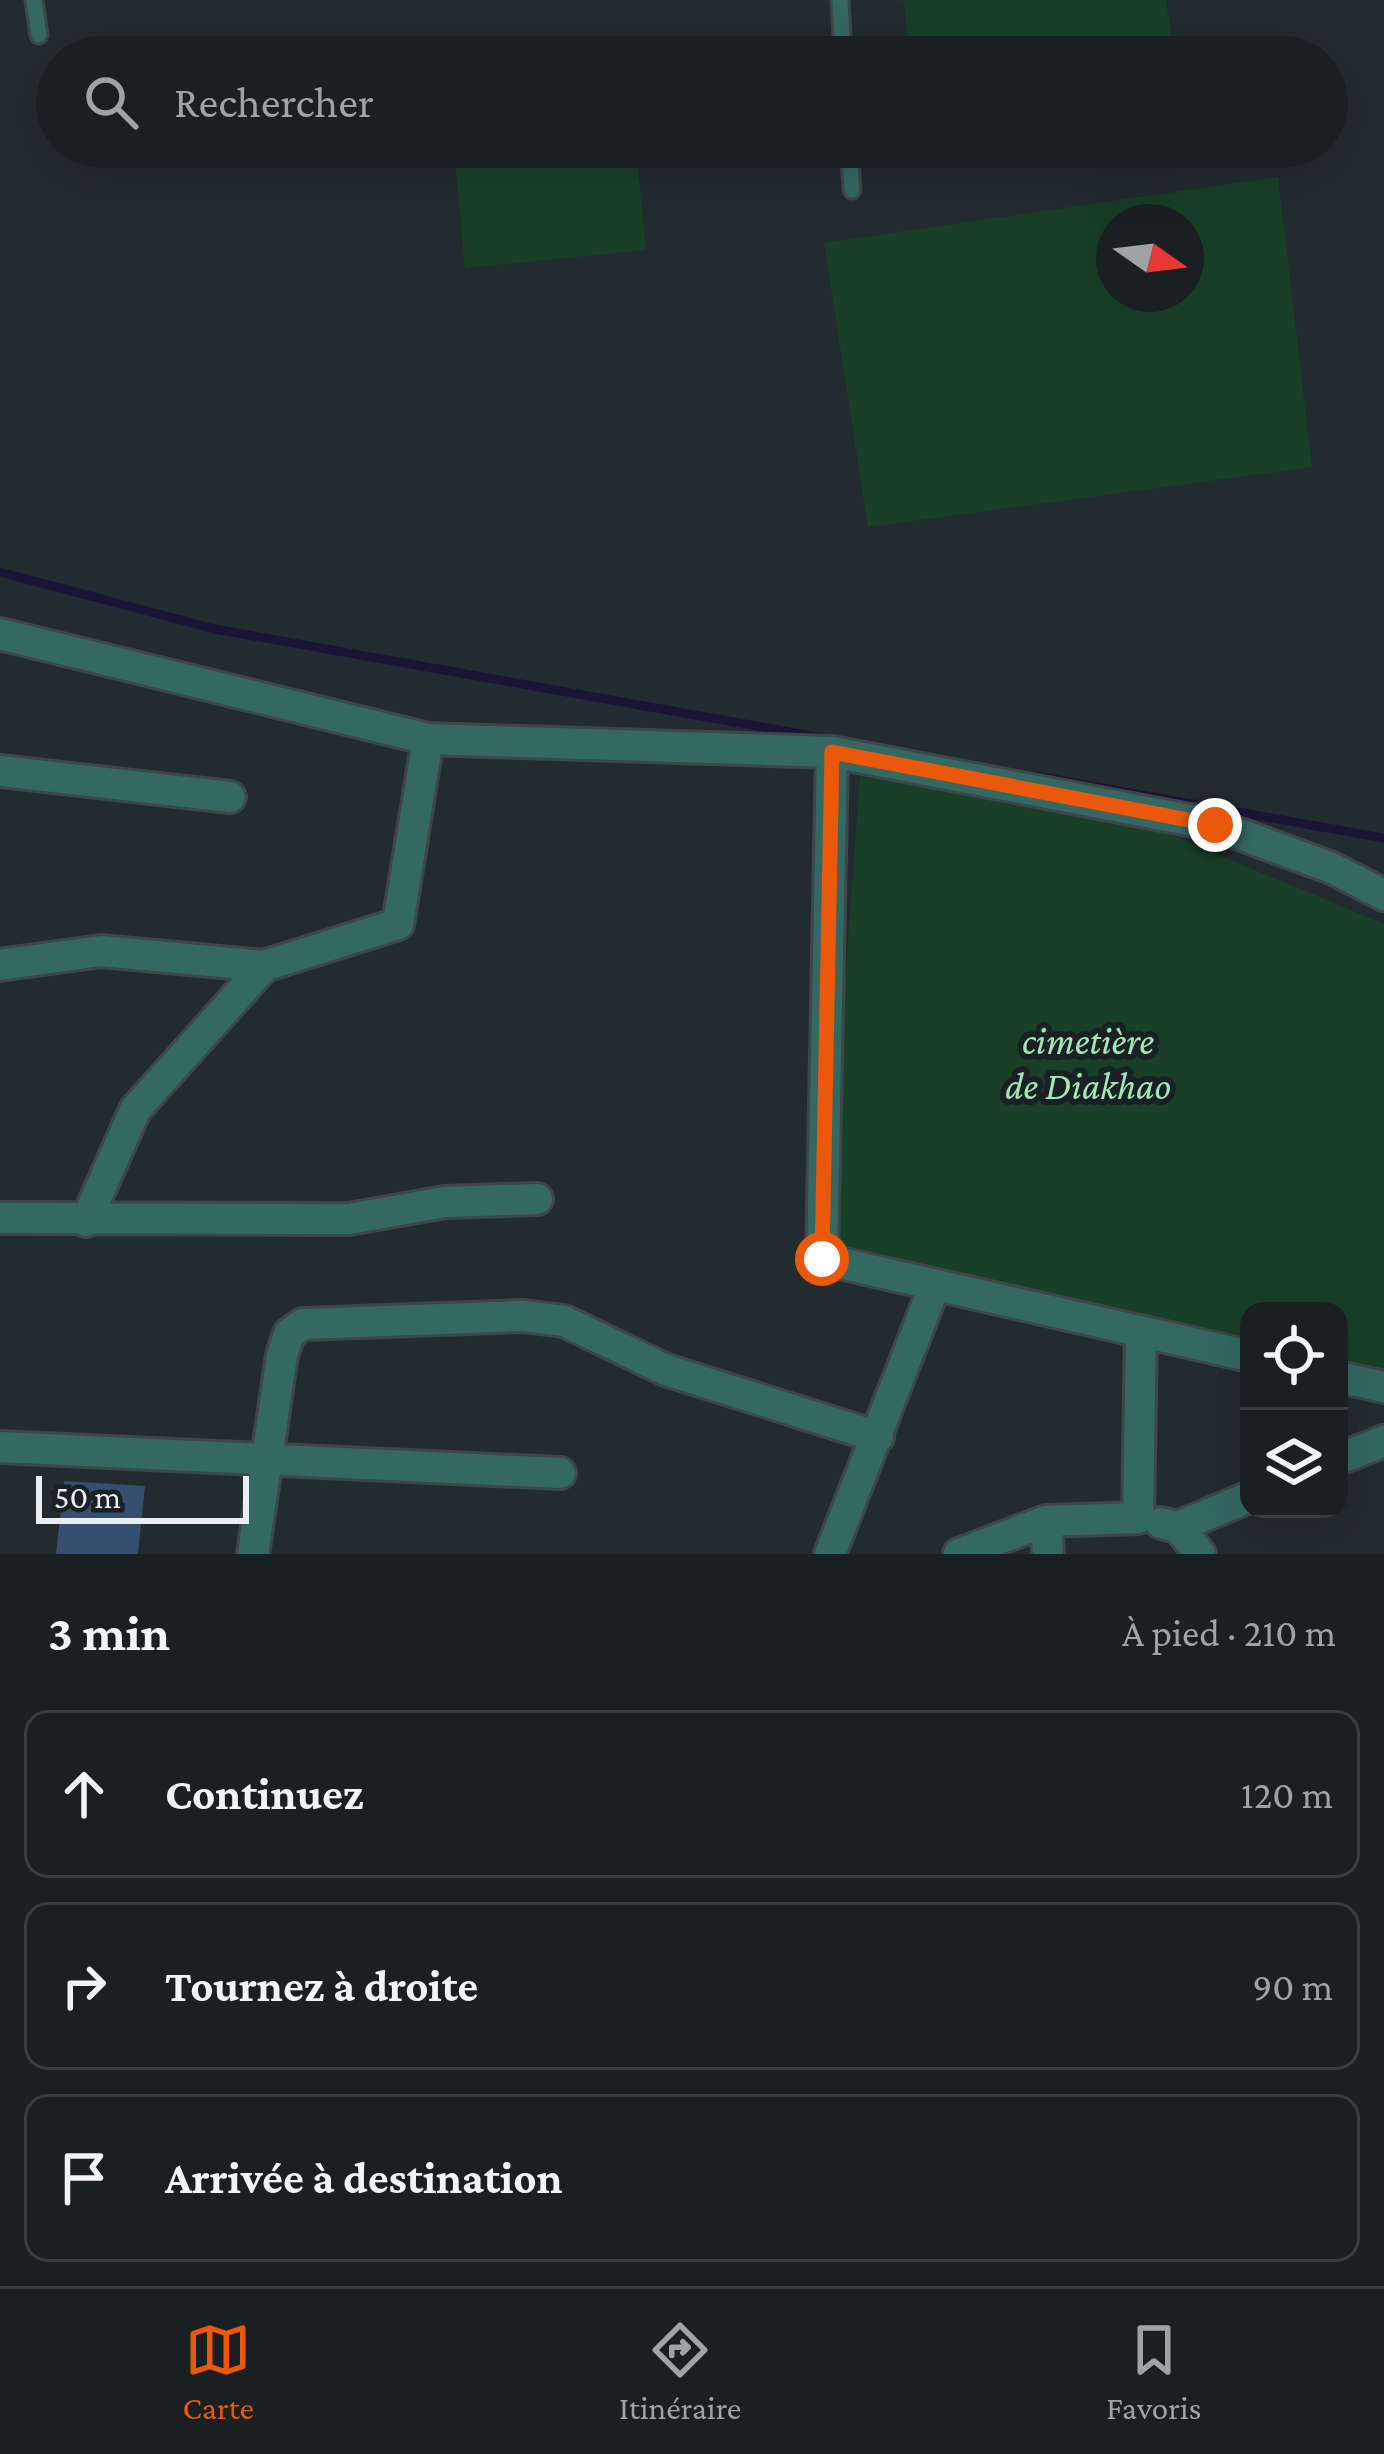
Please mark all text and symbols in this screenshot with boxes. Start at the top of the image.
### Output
search box [36,36,1348,168]
icon: search [78,69,144,135]
text: Rechercher [174,77,374,127]
north arrow [1096,204,1204,312]
route end [1188,798,1242,852]
park label: cimetière de Diakhao [1005,1019,1171,1107]
route start [795,1232,849,1286]
map controls [1240,1302,1348,1518]
button: locate [1240,1302,1348,1410]
button: layers [1240,1410,1348,1518]
scale bar [36,1470,249,1523]
text: 50 m [54,1478,121,1515]
text: 3 min [48,1604,170,1661]
text: À pied · 210 m [1122,1611,1336,1654]
icon: ahead [51,1761,117,1827]
text: Continuez [165,1769,364,1819]
text: 120 m [1241,1773,1333,1816]
icon: right [51,1953,117,2019]
text: Tournez à droite [165,1961,478,2011]
text: 90 m [1252,1965,1333,2008]
icon: arrive [51,2145,117,2211]
text: Arrivée à destination [165,2153,563,2203]
tab: Carte [182,2317,254,2426]
tab: Itinéraire [619,2317,741,2426]
tab: Favoris [1106,2317,1202,2426]

